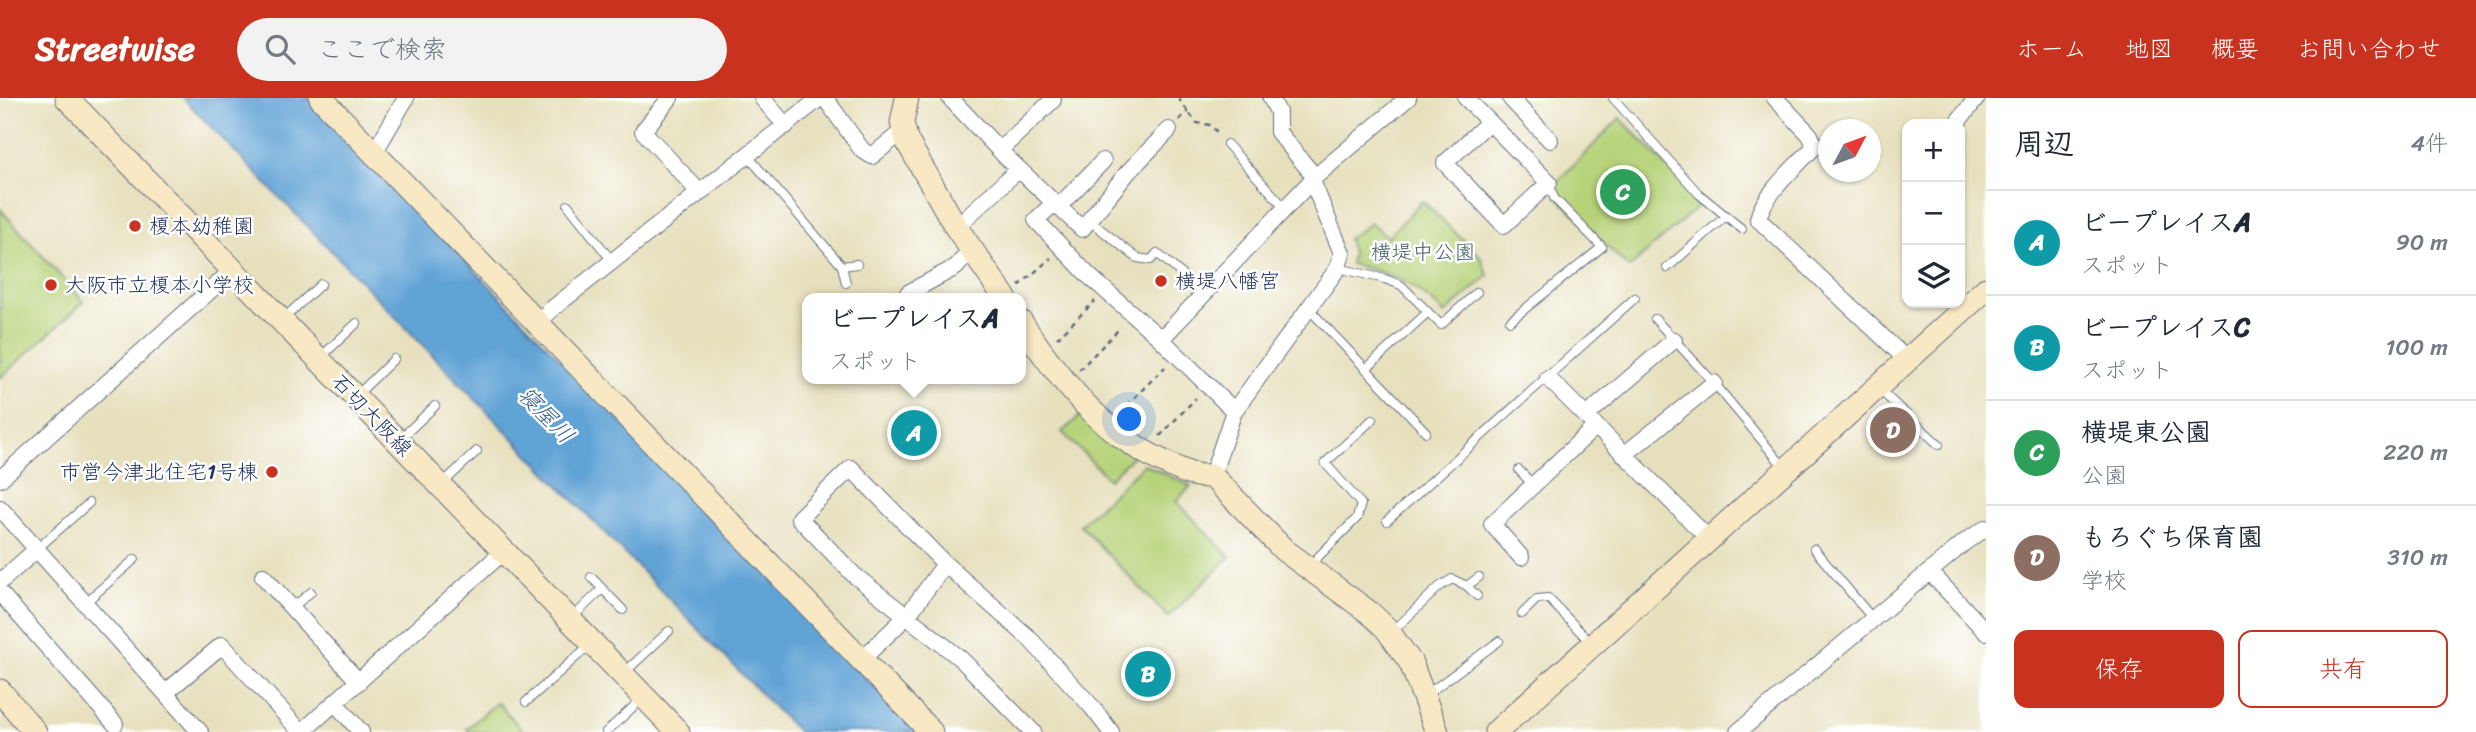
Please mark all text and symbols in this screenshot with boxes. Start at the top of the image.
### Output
search box [237,18,727,81]
text: Streetwise [35,20,195,78]
text: ここで検索 [317,26,447,72]
text: ホーム [2016,28,2087,70]
text: 地図 [2125,28,2173,70]
text: 概要 [2211,28,2259,70]
text: お問い合わせ [2297,28,2441,70]
icon: search [261,30,299,68]
text: 周辺 [2014,117,2074,171]
north arrow [1818,119,1881,182]
map controls [1902,119,1965,308]
button: + [1902,119,1965,182]
text: 4件 [2411,123,2448,164]
pin: C [1600,166,1646,218]
button: − [1902,182,1965,245]
text: ビープレイスA [2081,199,2251,245]
place label: 榎本幼稚園 [149,207,254,245]
marker: 榎本幼稚園 [127,218,143,234]
text: A [2029,222,2045,263]
text: 90 m [2396,222,2448,263]
park label: 横堤中公園 [1371,233,1476,271]
button: layers [1902,245,1965,308]
text: スポット [2081,245,2173,286]
place label: 横堤八幡宮 [1175,262,1280,300]
place label: 大阪市立榎本小学校 [65,266,254,304]
marker: 横堤八幡宮 [1153,273,1169,289]
marker: 大阪市立榎本小学校 [43,277,59,293]
popup [802,293,1026,384]
text: ビープレイスA [829,295,999,341]
text: ビープレイスC [2081,304,2250,350]
text: B [2030,327,2044,368]
text: 100 m [2385,327,2448,368]
text: スポット [829,341,921,382]
text: スポット [2081,350,2173,391]
street label: 石切大阪線 [322,364,422,466]
water label: 寝屋川 [507,376,585,454]
your location [1112,402,1146,436]
pin: D [1870,404,1916,456]
pin: A [891,407,937,459]
text: 横堤東公園 [2081,409,2211,455]
text: C [2030,432,2044,473]
text: 220 m [2383,432,2448,473]
place label: 市営今津北住宅1号棟 [60,453,258,491]
text: 公園 [2081,455,2127,496]
marker: 市営今津北住宅1号棟 [264,464,280,480]
text: もろぐち保育園 [2081,514,2263,560]
text: D [2030,537,2044,578]
text: 310 m [2387,537,2448,578]
text: 学校 [2081,560,2127,601]
button: 保存 [2014,630,2224,708]
button: 共有 [2238,630,2448,708]
pin: B [1125,648,1171,700]

